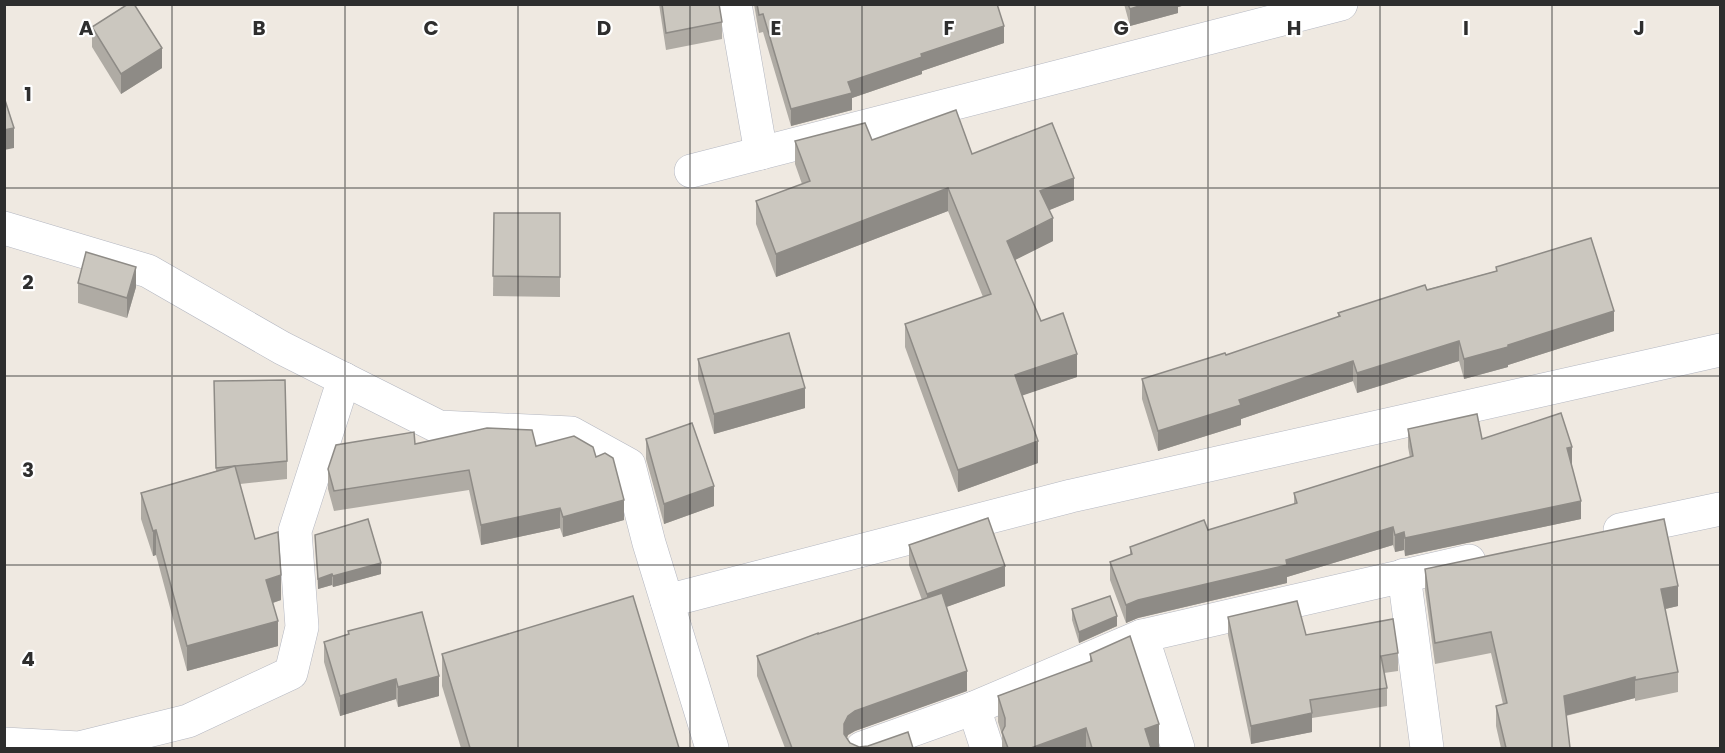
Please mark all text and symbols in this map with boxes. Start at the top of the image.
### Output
text: A [79,14,94,42]
text: B [252,14,266,42]
text: C [423,14,439,42]
text: D [597,14,611,42]
text: E [771,14,781,42]
text: F [944,14,955,42]
text: G [1113,14,1129,42]
text: H [1287,14,1301,42]
text: I [1463,14,1469,42]
text: J [1633,14,1645,42]
text: 1 [24,80,32,108]
text: 2 [22,268,34,296]
text: 3 [22,456,34,484]
text: 4 [21,645,35,673]

